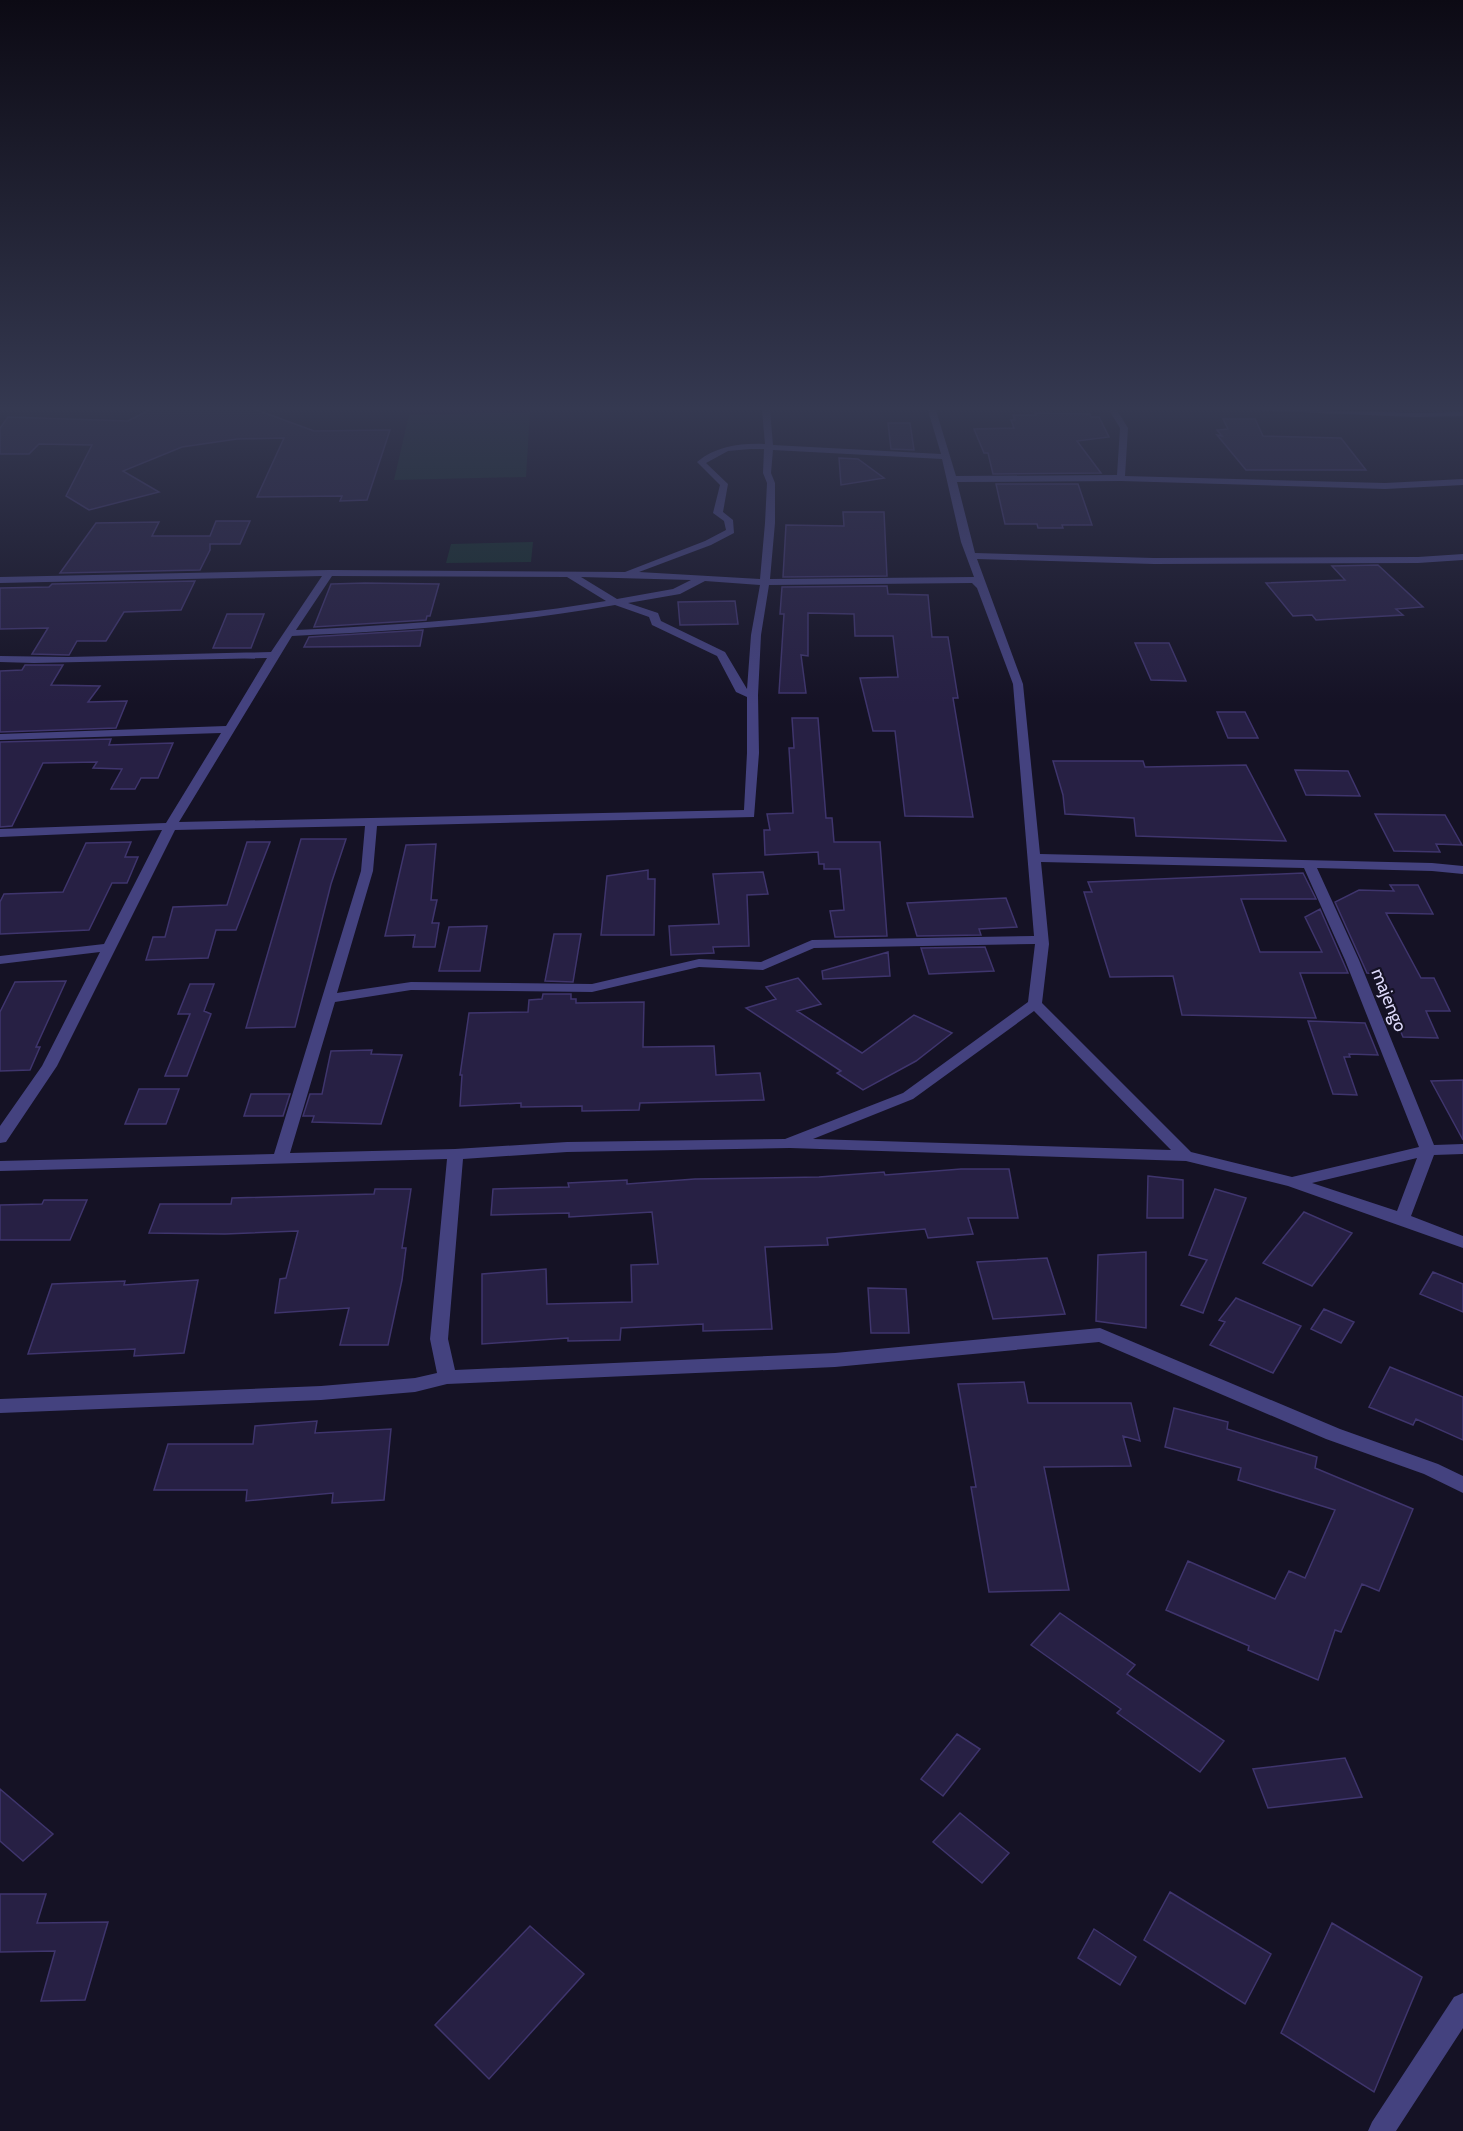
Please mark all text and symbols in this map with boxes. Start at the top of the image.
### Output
street label: majengo [1366,965,1412,1035]

